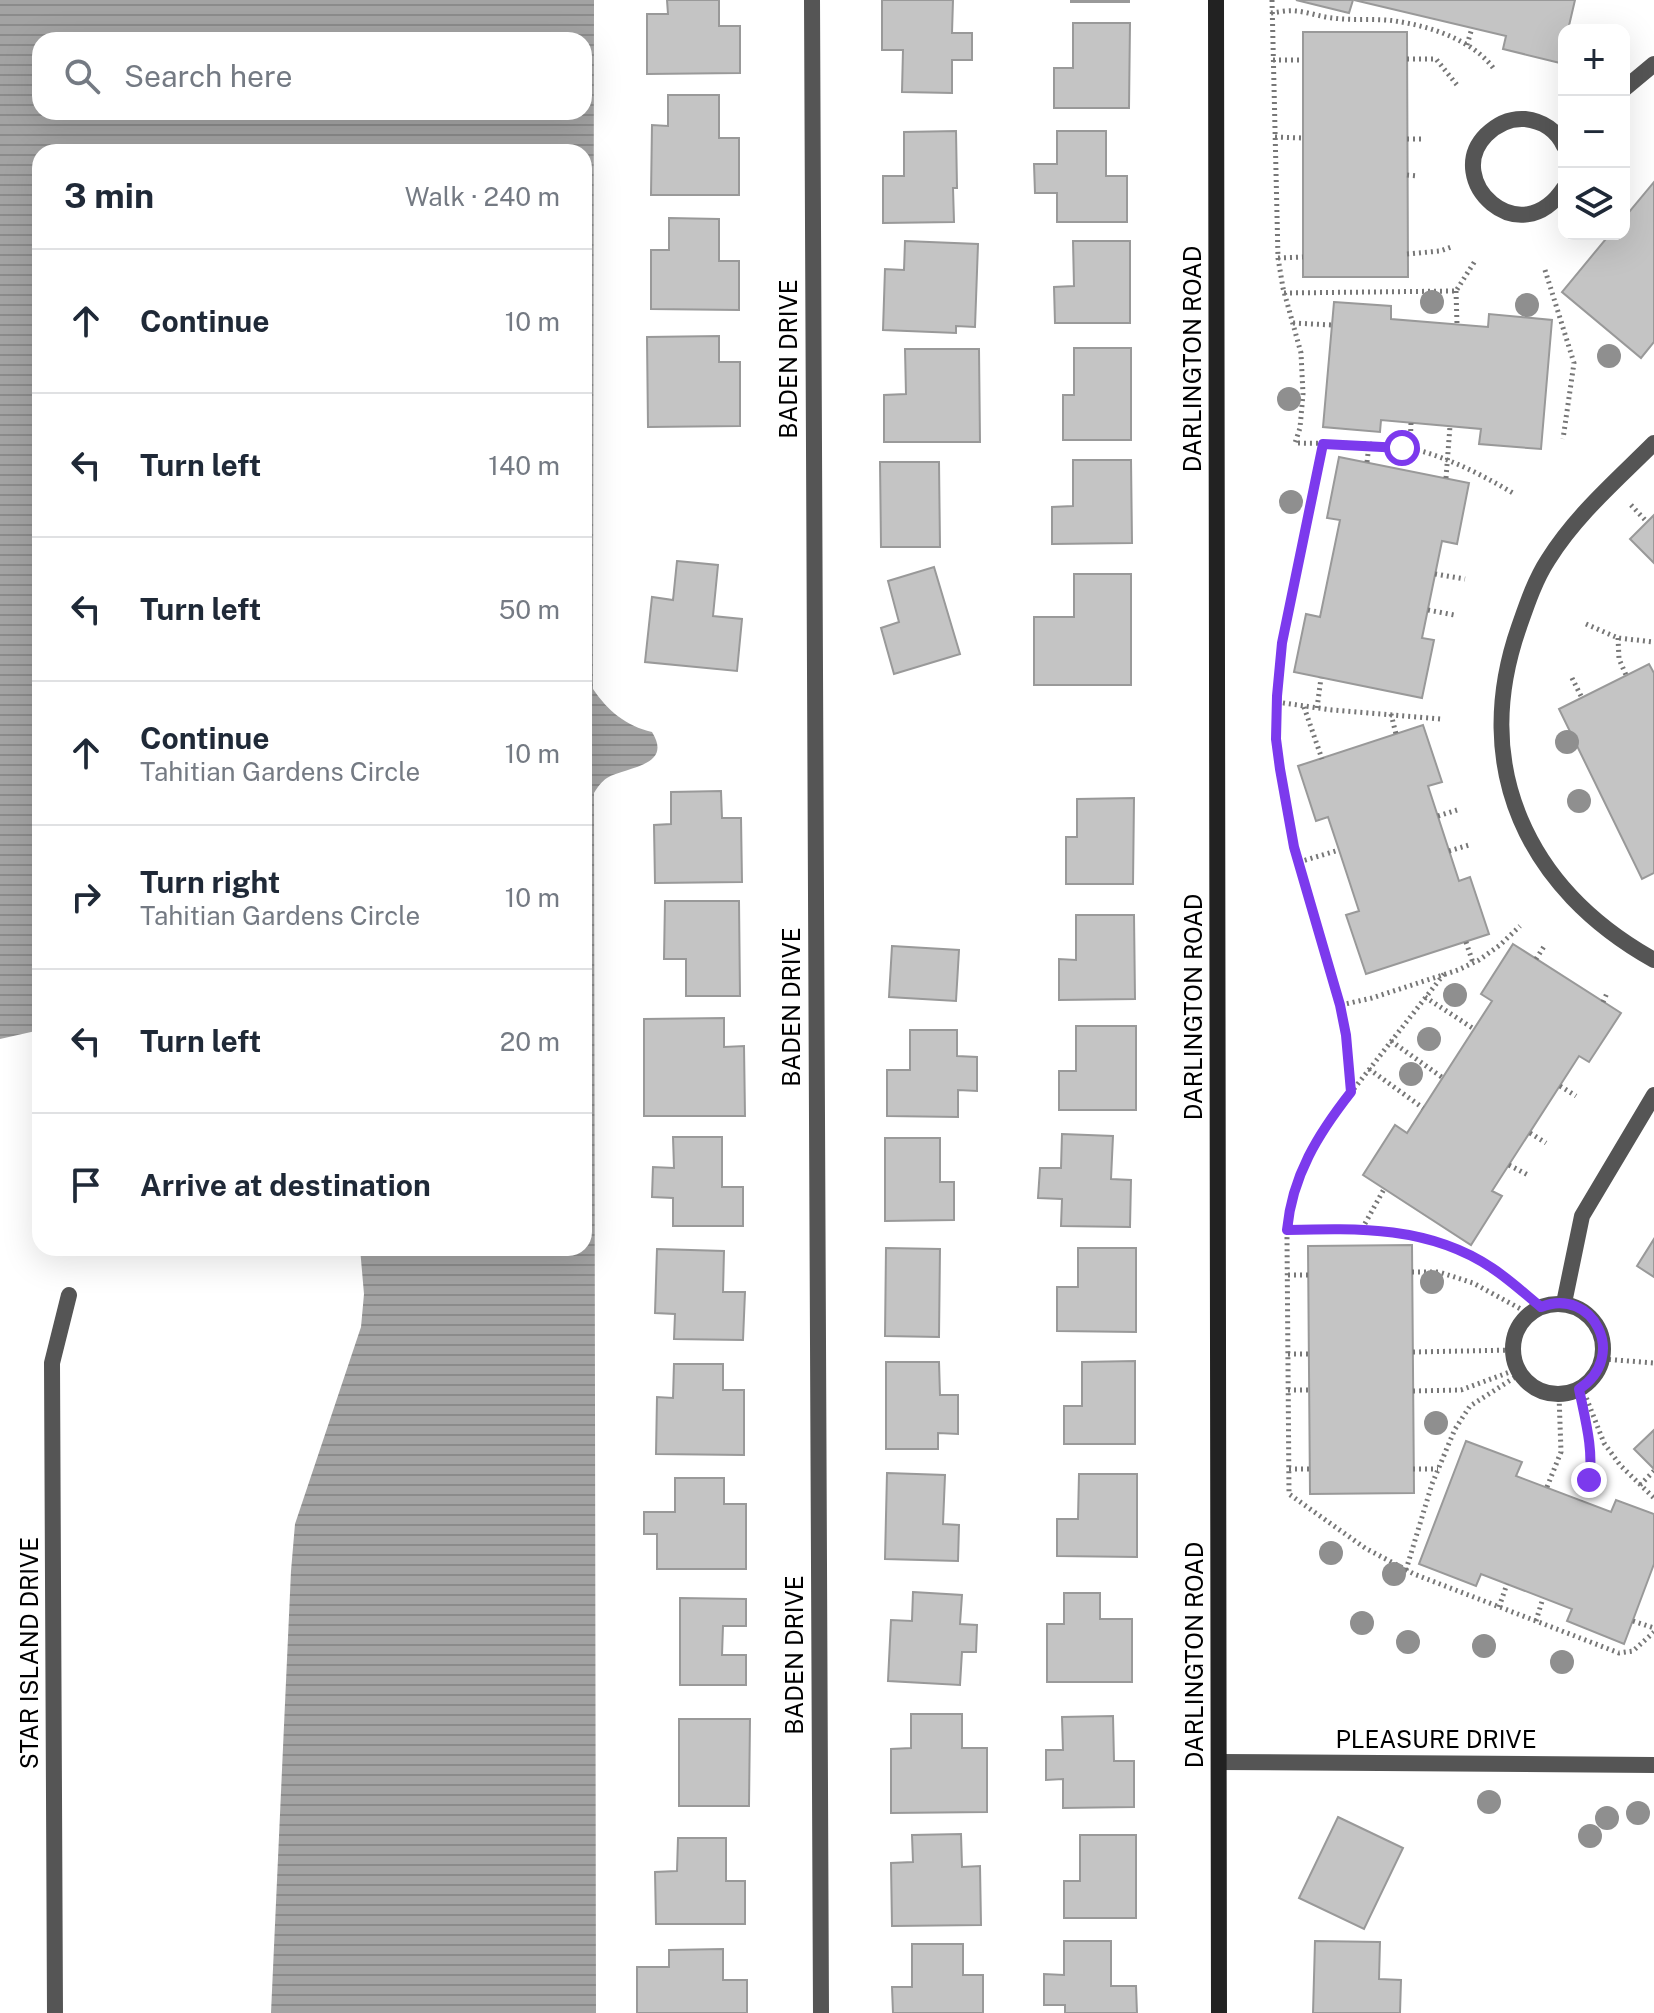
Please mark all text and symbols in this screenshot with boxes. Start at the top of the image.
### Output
map controls [1558,24,1630,240]
button: + [1558,24,1630,96]
search box [32,32,592,120]
icon: search [60,54,104,98]
text: Search here [124,58,292,94]
button: − [1558,96,1630,168]
button: layers [1558,168,1630,240]
text: 3 min [64,176,154,216]
text: Walk · 240 m [405,181,560,212]
street label: DARLINGTON ROAD [1178,246,1206,472]
street label: BADEN DRIVE [774,279,802,439]
icon: ahead [64,299,108,343]
text: Continue [140,303,270,339]
text: 10 m [505,306,560,337]
route start [1384,430,1420,466]
icon: left [64,443,108,487]
text: Turn left [140,447,261,483]
text: 140 m [488,450,560,481]
icon: left [64,587,108,631]
text: Turn left [140,591,261,627]
text: 50 m [499,594,560,625]
text: Continue [140,720,270,756]
icon: ahead [64,731,108,775]
text: 10 m [505,738,560,769]
text: Tahitian Gardens Circle [140,756,420,787]
text: Turn right [140,864,280,900]
icon: right [64,875,108,919]
text: 10 m [505,882,560,913]
street label: DARLINGTON ROAD [1179,894,1207,1120]
text: Tahitian Gardens Circle [140,900,420,931]
street label: BADEN DRIVE [777,927,805,1087]
icon: left [64,1019,108,1063]
text: Turn left [140,1023,261,1059]
text: 20 m [500,1026,560,1057]
icon: arrive [64,1163,108,1207]
text: Arrive at destination [140,1167,431,1203]
route end [1571,1462,1607,1498]
street label: STAR ISLAND DRIVE [15,1537,43,1769]
street label: DARLINGTON ROAD [1180,1542,1208,1768]
street label: BADEN DRIVE [780,1575,808,1735]
street label: PLEASURE DRIVE [1335,1725,1537,1753]

